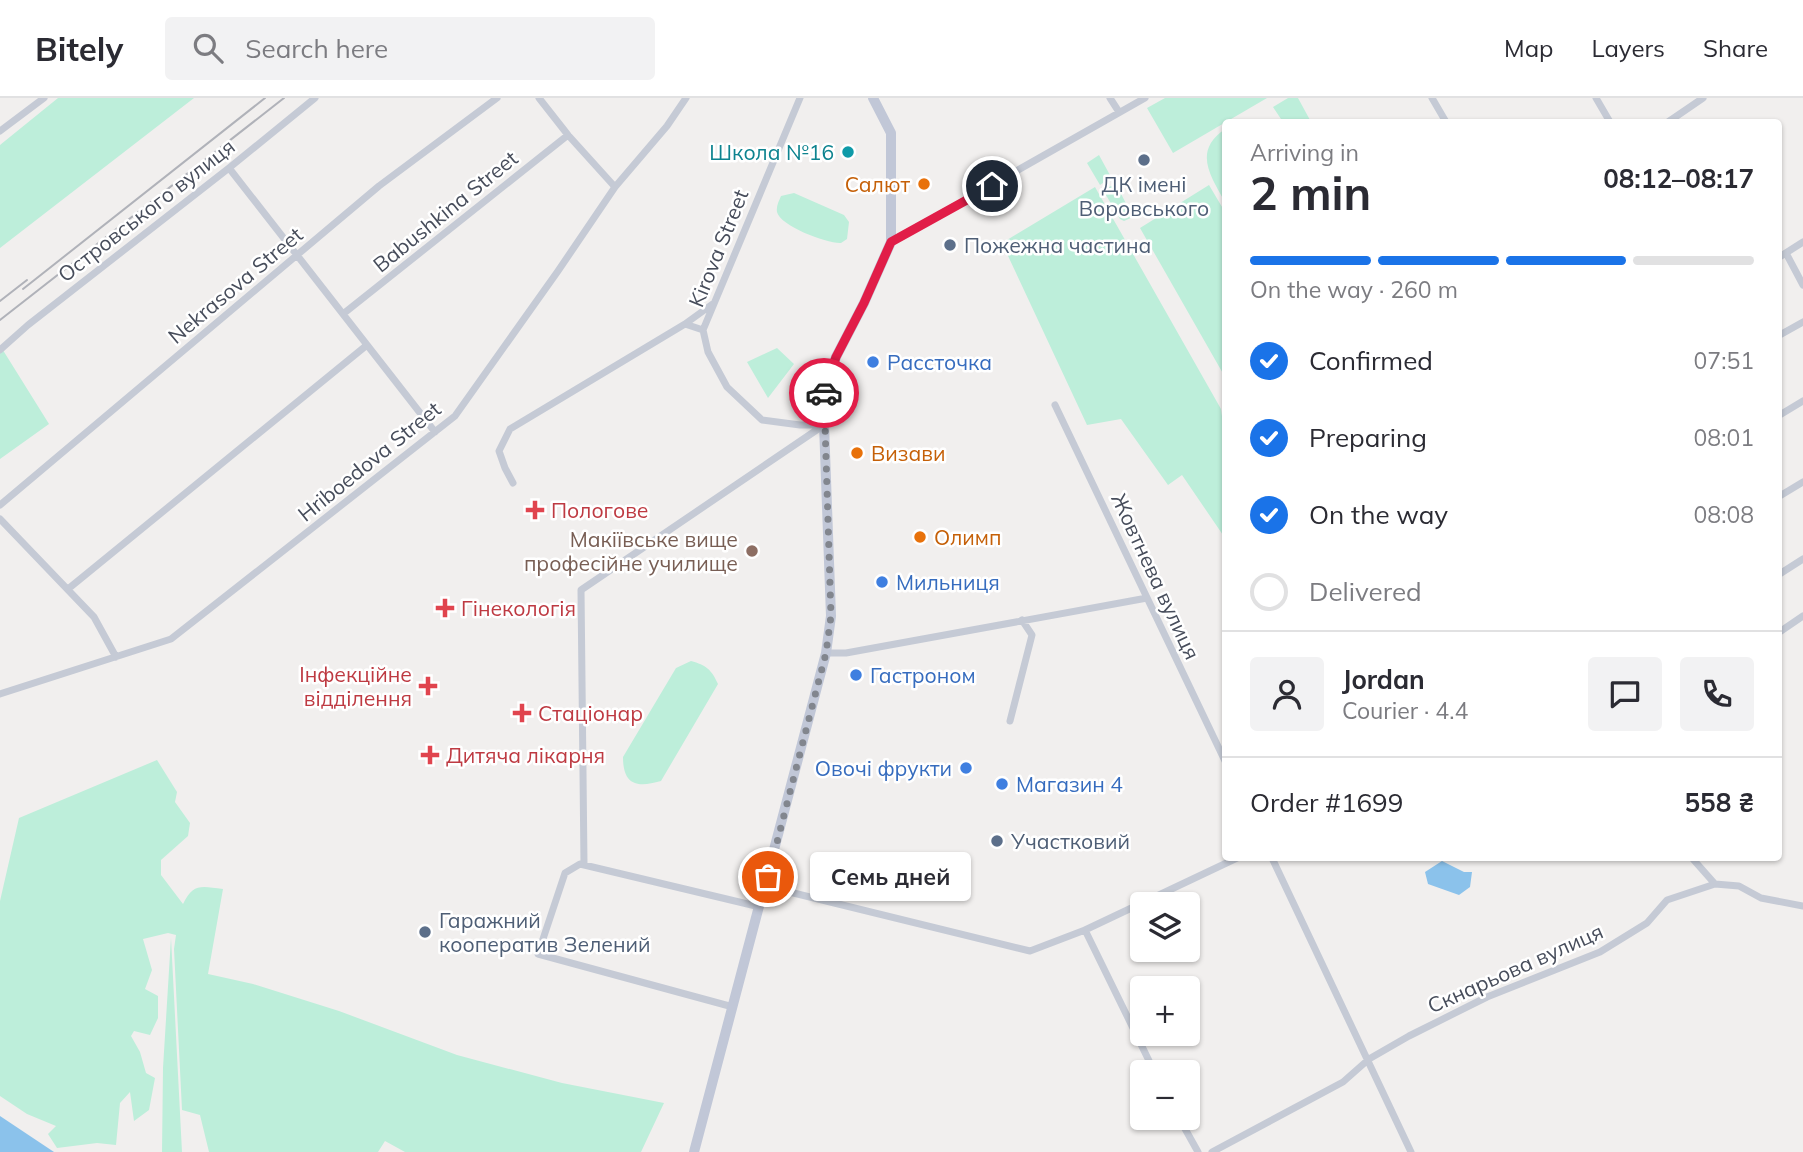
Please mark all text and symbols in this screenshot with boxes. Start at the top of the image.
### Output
search box [165,17,655,80]
text: Bitely [35,28,123,69]
icon: search [189,29,227,67]
text: Search here [245,32,388,65]
text: Map [1504,33,1553,63]
text: Layers [1591,33,1665,63]
text: Share [1703,33,1768,63]
street label: Островського вулиця [52,133,240,287]
text: Arriving in [1250,138,1359,167]
place label: Школа №16 [709,139,834,165]
marker: Школа №16 [840,144,856,160]
street label: Babushkina Street [367,145,523,277]
marker: ДК імені Воровського [1136,152,1152,168]
pin [962,156,1022,216]
text: 08:12–08:17 [1603,162,1754,195]
text: 2 min [1250,164,1371,222]
icon: home [973,167,1011,205]
place label: Салют [845,171,910,197]
place label: ДК імені Воровського [1079,171,1209,221]
marker: Салют [916,176,932,192]
street label: Kirova Street [683,185,753,311]
street label: Nekrasova Street [163,221,307,349]
place label: Пожежна частина [964,232,1151,258]
marker: Пожежна частина [942,237,958,253]
text: On the way · 260 m [1250,275,1458,304]
icon: check [1250,342,1288,380]
text: Confirmed [1309,344,1433,377]
text: 07:51 [1694,346,1754,375]
place label: Рассточка [887,349,992,375]
marker: Рассточка [865,354,881,370]
courier [789,358,859,428]
icon: car [805,374,843,412]
street label: Hriboedova Street [292,395,446,527]
icon: check [1250,419,1288,457]
text: Preparing [1309,421,1427,454]
text: 08:01 [1694,423,1754,452]
place label: Визави [871,440,945,466]
marker: Визави [849,445,865,461]
street label: Жовтнева вулиця [1106,489,1206,663]
icon: check [1250,496,1288,534]
place label: Пологове [551,497,648,523]
text: On the way [1309,498,1448,531]
marker: Пологове [525,500,545,520]
text: 08:08 [1694,500,1754,529]
place label: Олимп [934,524,1001,550]
place label: Макіївське вище професійне училище [524,526,738,576]
marker: Олимп [912,529,928,545]
marker: Макіївське вище професійне училище [744,543,760,559]
place label: Мильниця [896,569,1000,595]
marker: Мильниця [874,574,890,590]
text: Delivered [1309,575,1422,608]
place label: Гінекологія [461,595,576,621]
marker: Гінекологія [435,598,455,618]
button: person [1250,657,1324,731]
button: chat [1588,657,1662,731]
button: phone [1680,657,1754,731]
place label: Інфекційне відділення [299,661,412,711]
place label: Гастроном [870,662,976,688]
text: Jordan [1342,663,1425,696]
marker: Гастроном [848,667,864,683]
marker: Інфекційне відділення [418,676,438,696]
text: Courier · 4.4 [1342,696,1468,725]
place label: Стаціонар [538,700,643,726]
marker: Стаціонар [512,703,532,723]
place label: Дитяча лікарня [446,742,605,768]
marker: Дитяча лікарня [420,745,440,765]
place label: Овочі фрукти [815,755,952,781]
marker: Овочі фрукти [958,760,974,776]
place label: Магазин 4 [1016,771,1123,797]
marker: Магазин 4 [994,776,1010,792]
text: Order #1699 [1250,786,1403,819]
text: 558 ₴ [1684,786,1754,819]
place label: Участковий [1010,828,1130,854]
marker: Участковий [989,833,1005,849]
pin [738,847,798,907]
callout: Семь дней [810,852,971,902]
icon: bag [749,858,787,896]
text: Семь дней [831,862,950,891]
map controls [1130,892,1200,1130]
button: layers [1130,892,1200,962]
place label: Гаражний кооператив Зелений [439,907,651,957]
street label: Скнарьова вулиця [1423,918,1607,1018]
marker: Гаражний кооператив Зелений [417,924,433,940]
button: + [1130,976,1200,1046]
button: − [1130,1060,1200,1130]

